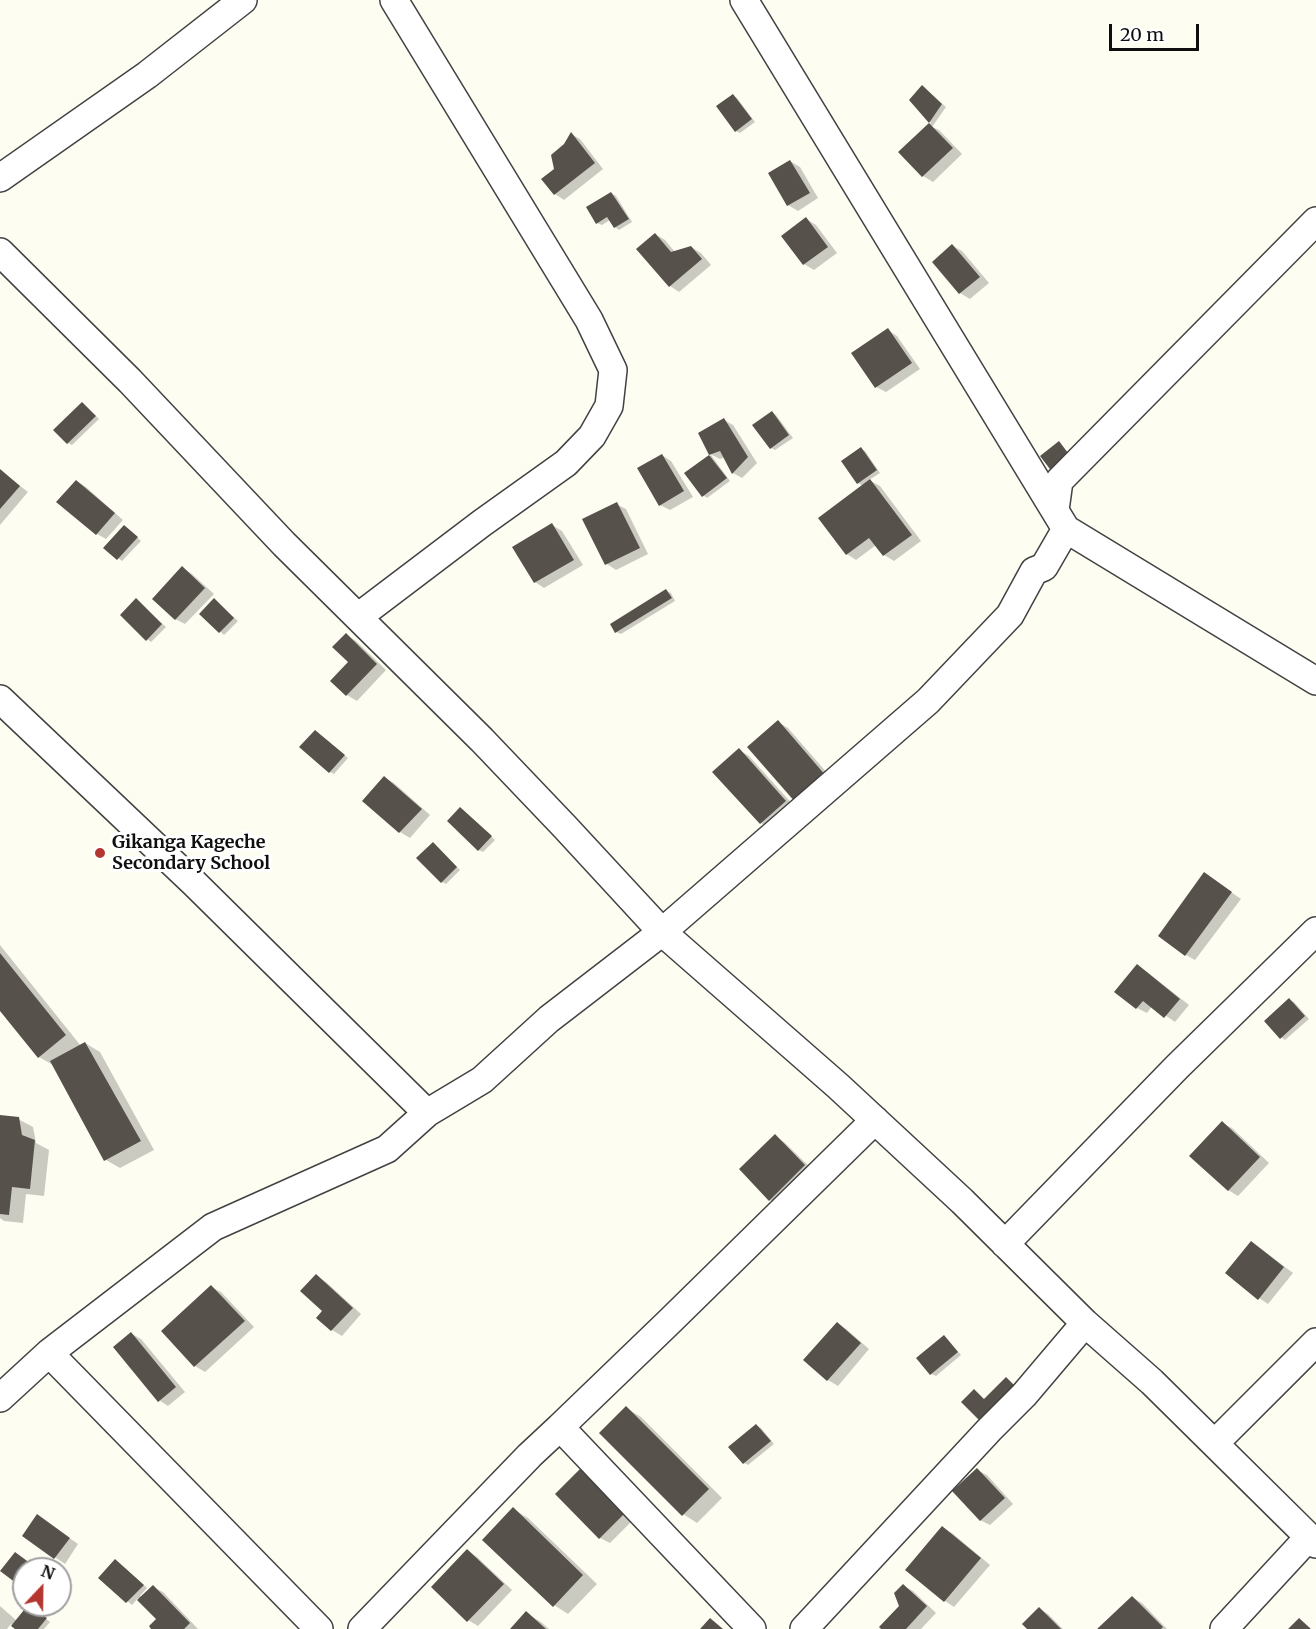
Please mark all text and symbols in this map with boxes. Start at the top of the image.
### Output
scale bar [1112,12,1202,50]
text: 20 m [1120,23,1164,46]
place label: Gikanga Kageche Secondary School [112,832,270,874]
marker: Gikanga Kageche Secondary School [93,846,107,860]
north arrow [12,1557,72,1617]
text: N [38,1561,58,1584]

